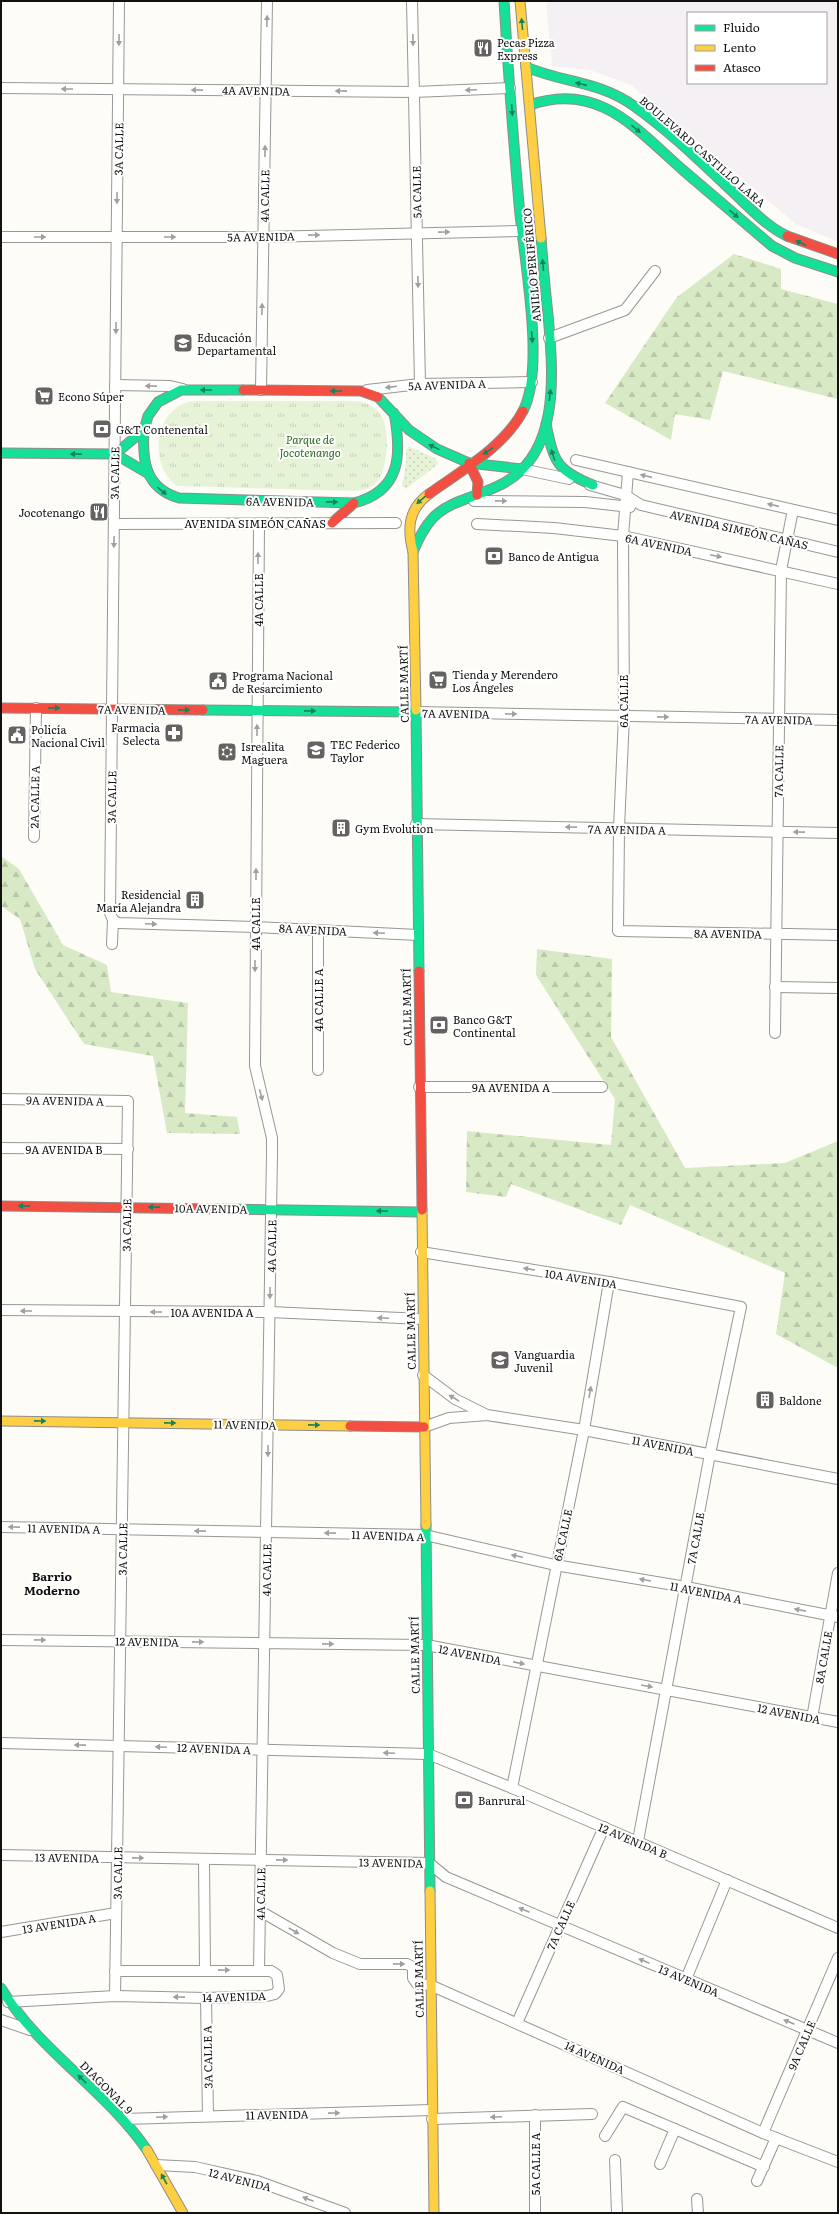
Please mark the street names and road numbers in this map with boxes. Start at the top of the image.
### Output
street label: 4A AVENIDA [222,81,290,99]
street label: BOULEVARD CASTILLO LARA [637,92,769,210]
street label: 3A CALLE [110,122,126,176]
street label: 5A CALLE [408,166,424,218]
street label: 4A CALLE [256,169,272,223]
street label: ANILLO PERIFÉRICO [518,207,544,323]
street label: 5A AVENIDA [227,227,295,245]
street label: 5A AVENIDA A [408,375,486,393]
street label: 3A CALLE [106,446,122,500]
street label: 6A AVENIDA [246,492,314,510]
street label: AVENIDA SIMEÓN CAÑAS [668,505,810,553]
street label: AVENIDA SIMEÓN CAÑAS [184,515,326,531]
street label: 6A AVENIDA [624,529,694,559]
street label: 4A CALLE [250,574,266,626]
street label: CALLE MARTÍ [394,645,412,723]
street label: 6A CALLE [615,675,631,727]
street label: 7A AVENIDA [98,700,166,718]
street label: 7A AVENIDA [422,704,490,722]
street label: 7A AVENIDA [745,710,813,728]
street label: 7A CALLE [770,745,786,797]
street label: 2A CALLE A [25,765,43,829]
street label: 3A CALLE [103,770,119,824]
street label: 7A AVENIDA A [588,820,666,838]
street label: 4A CALLE [247,898,263,950]
street label: 8A AVENIDA [279,919,347,939]
street label: 8A AVENIDA [694,924,762,942]
street label: 4A CALLE A [310,968,326,1032]
street label: CALLE MARTÍ [397,968,415,1046]
street label: 9A AVENIDA A [472,1079,550,1095]
street label: 9A AVENIDA A [26,1091,104,1109]
street label: 9A AVENIDA B [25,1141,103,1157]
street label: 3A CALLE [118,1198,134,1252]
street label: 10A AVENIDA [174,1199,248,1217]
street label: 4A CALLE [263,1219,279,1273]
street label: 10A AVENIDA [544,1264,618,1292]
street label: CALLE MARTÍ [401,1292,419,1370]
street label: 10A AVENIDA A [170,1304,254,1320]
street label: 11 AVENIDA [213,1415,277,1433]
street label: 11 AVENIDA [631,1431,695,1459]
street label: 6A CALLE [549,1508,575,1562]
street label: 7A CALLE [683,1511,707,1565]
street label: 11 AVENIDA A [27,1519,101,1537]
street label: 3A CALLE [114,1522,130,1576]
street label: 11 AVENIDA A [351,1526,425,1544]
street label: 4A CALLE [258,1543,274,1597]
street label: 11 AVENIDA A [669,1577,743,1607]
street label: CALLE MARTÍ [405,1616,423,1694]
street label: 8A CALLE [811,1630,835,1684]
street label: 12 AVENIDA [115,1632,179,1650]
street label: 12 AVENIDA [437,1640,503,1668]
street label: 12 AVENIDA [756,1699,822,1727]
street label: 12 AVENIDA A [177,1739,251,1757]
street label: 12 AVENIDA B [596,1818,670,1862]
street label: 3A CALLE [109,1846,125,1900]
street label: 13 AVENIDA [35,1848,99,1866]
street label: 13 AVENIDA [359,1853,423,1871]
street label: 4A CALLE [252,1867,268,1921]
street label: 7A CALLE [542,1898,578,1952]
street label: 13 AVENIDA A [21,1909,97,1937]
street label: CALLE MARTÍ [409,1940,427,2018]
street label: 13 AVENIDA [656,1960,722,2000]
street label: 14 AVENIDA [202,1987,266,2005]
street label: 9A CALLE [783,2018,819,2072]
street label: 3A CALLE A [198,2025,216,2089]
street label: 14 AVENIDA [563,2037,627,2077]
street label: DIAGONAL 9 [77,2057,137,2117]
street label: 11 AVENIDA [245,2105,309,2123]
street label: 5A CALLE A [527,2133,543,2195]
street label: 12 AVENIDA [207,2164,273,2194]

